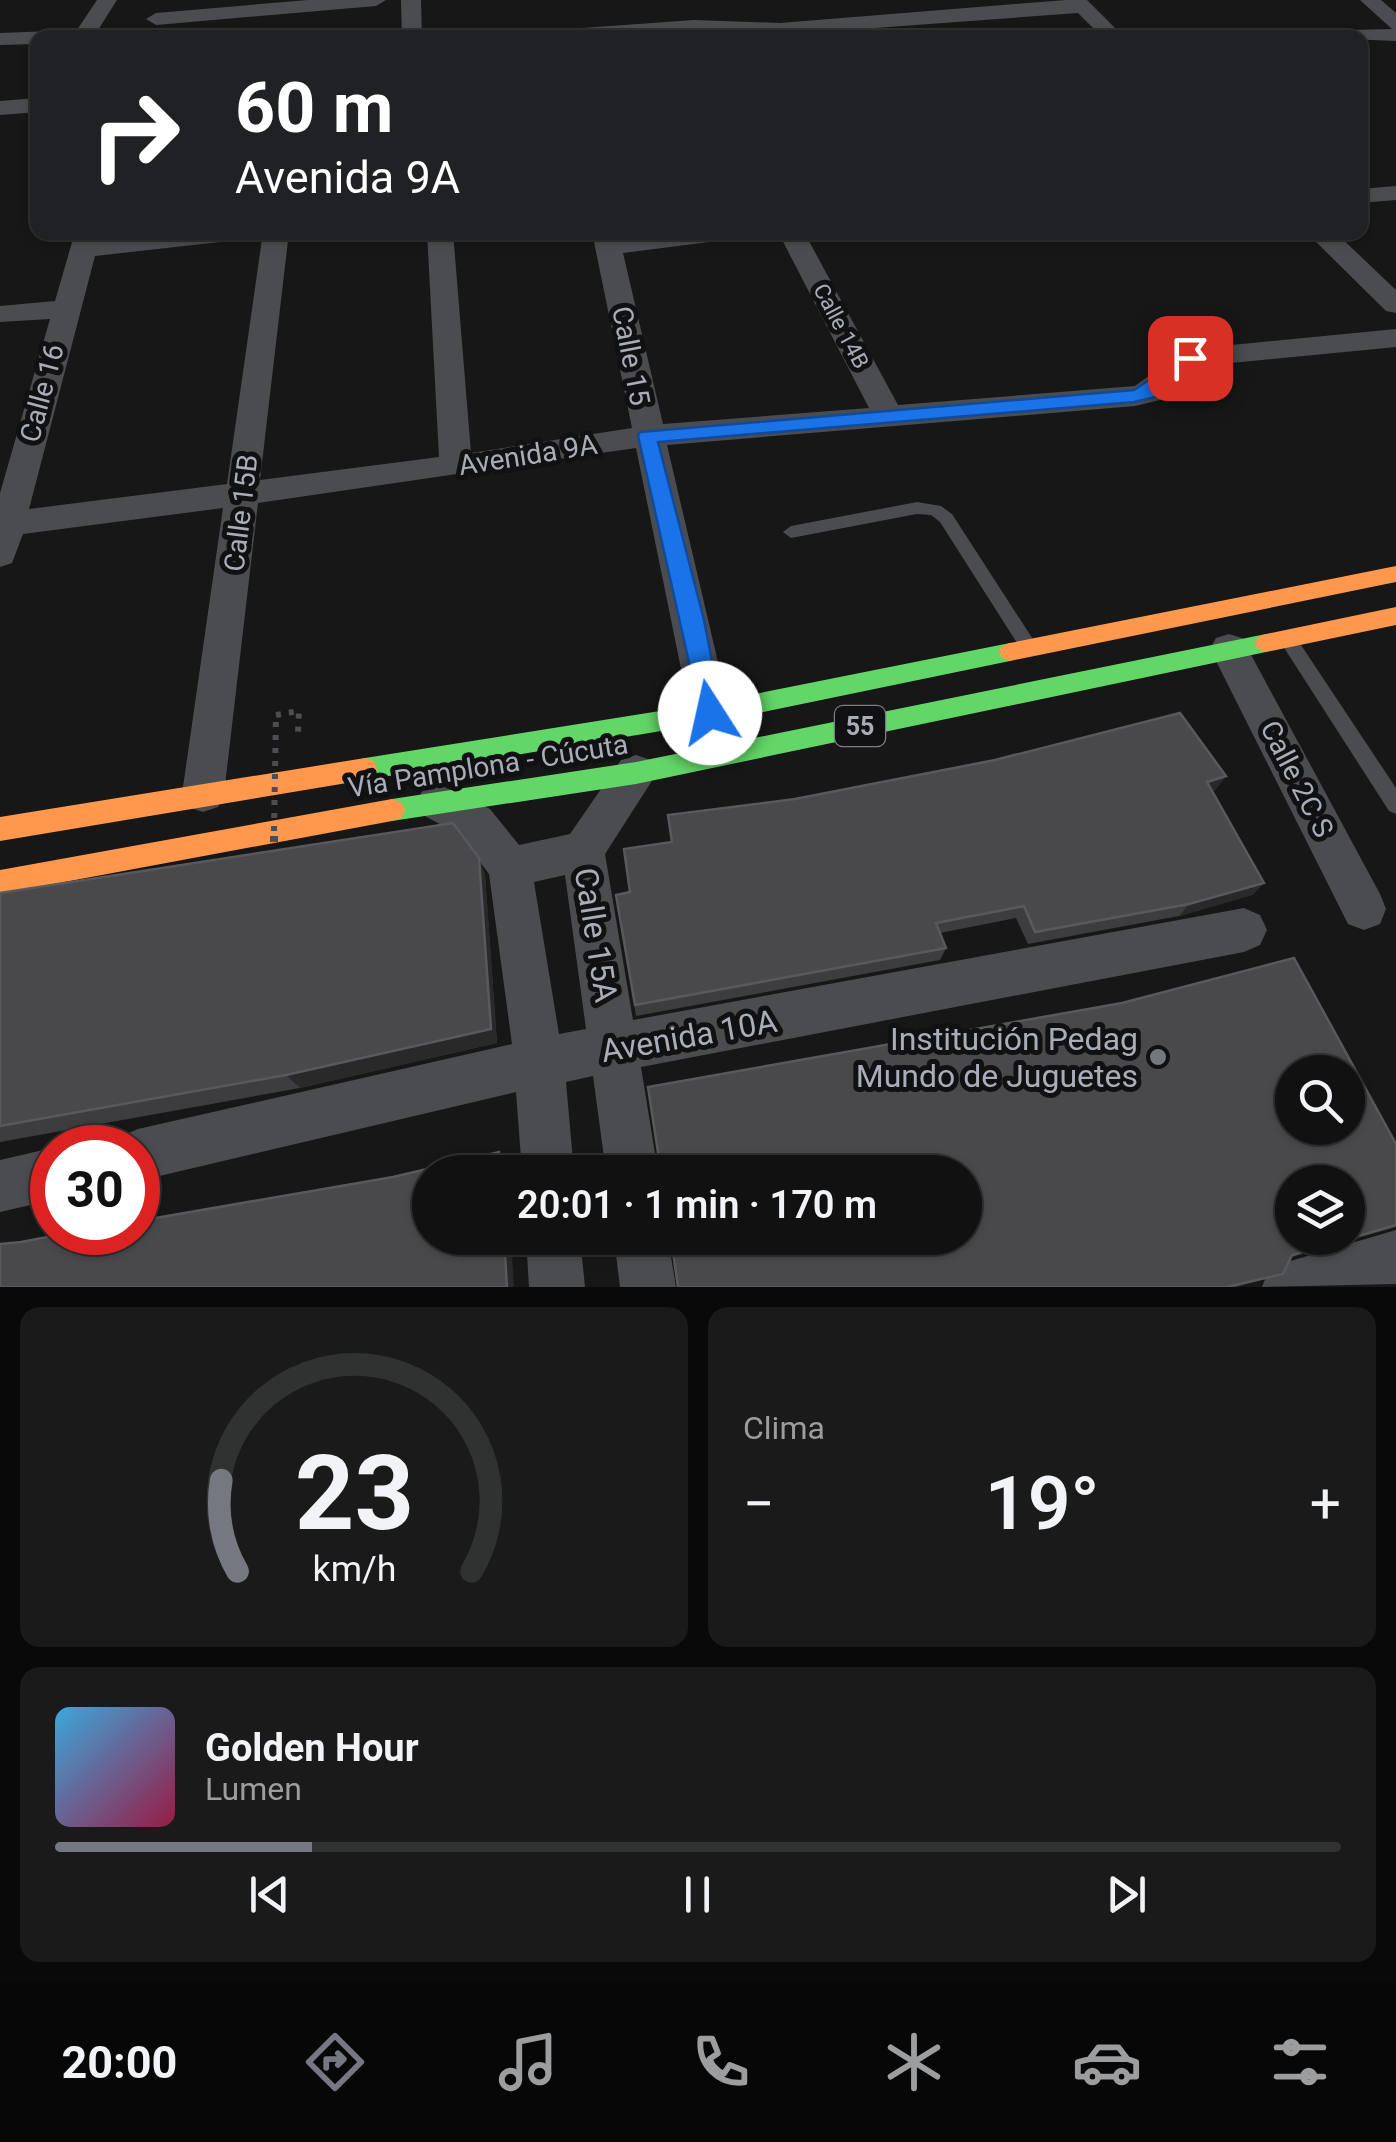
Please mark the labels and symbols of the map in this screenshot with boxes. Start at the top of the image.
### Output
street label: Calle 14B [808,279,874,373]
street label: Calle 15 [605,304,657,408]
pin [1148,316,1233,401]
street label: Calle 16 [13,340,71,446]
street label: Avenida 9A [456,428,600,482]
street label: Calle 15B [217,453,265,573]
position arrow [658,661,762,765]
road number: 55 [835,706,885,746]
street label: Calle 2C S [1254,715,1340,843]
street label: Vía Pamplona - Cúcuta [346,728,630,804]
street label: Calle 15A [567,865,625,1005]
street label: Avenida 10A [598,1002,780,1070]
place label: Institución Pedag Mundo de Juguetes [856,1020,1138,1095]
marker: Institución Pedag Mundo de Juguetes [1147,1046,1169,1068]
speed limit sign: 30 [30,1125,160,1255]

